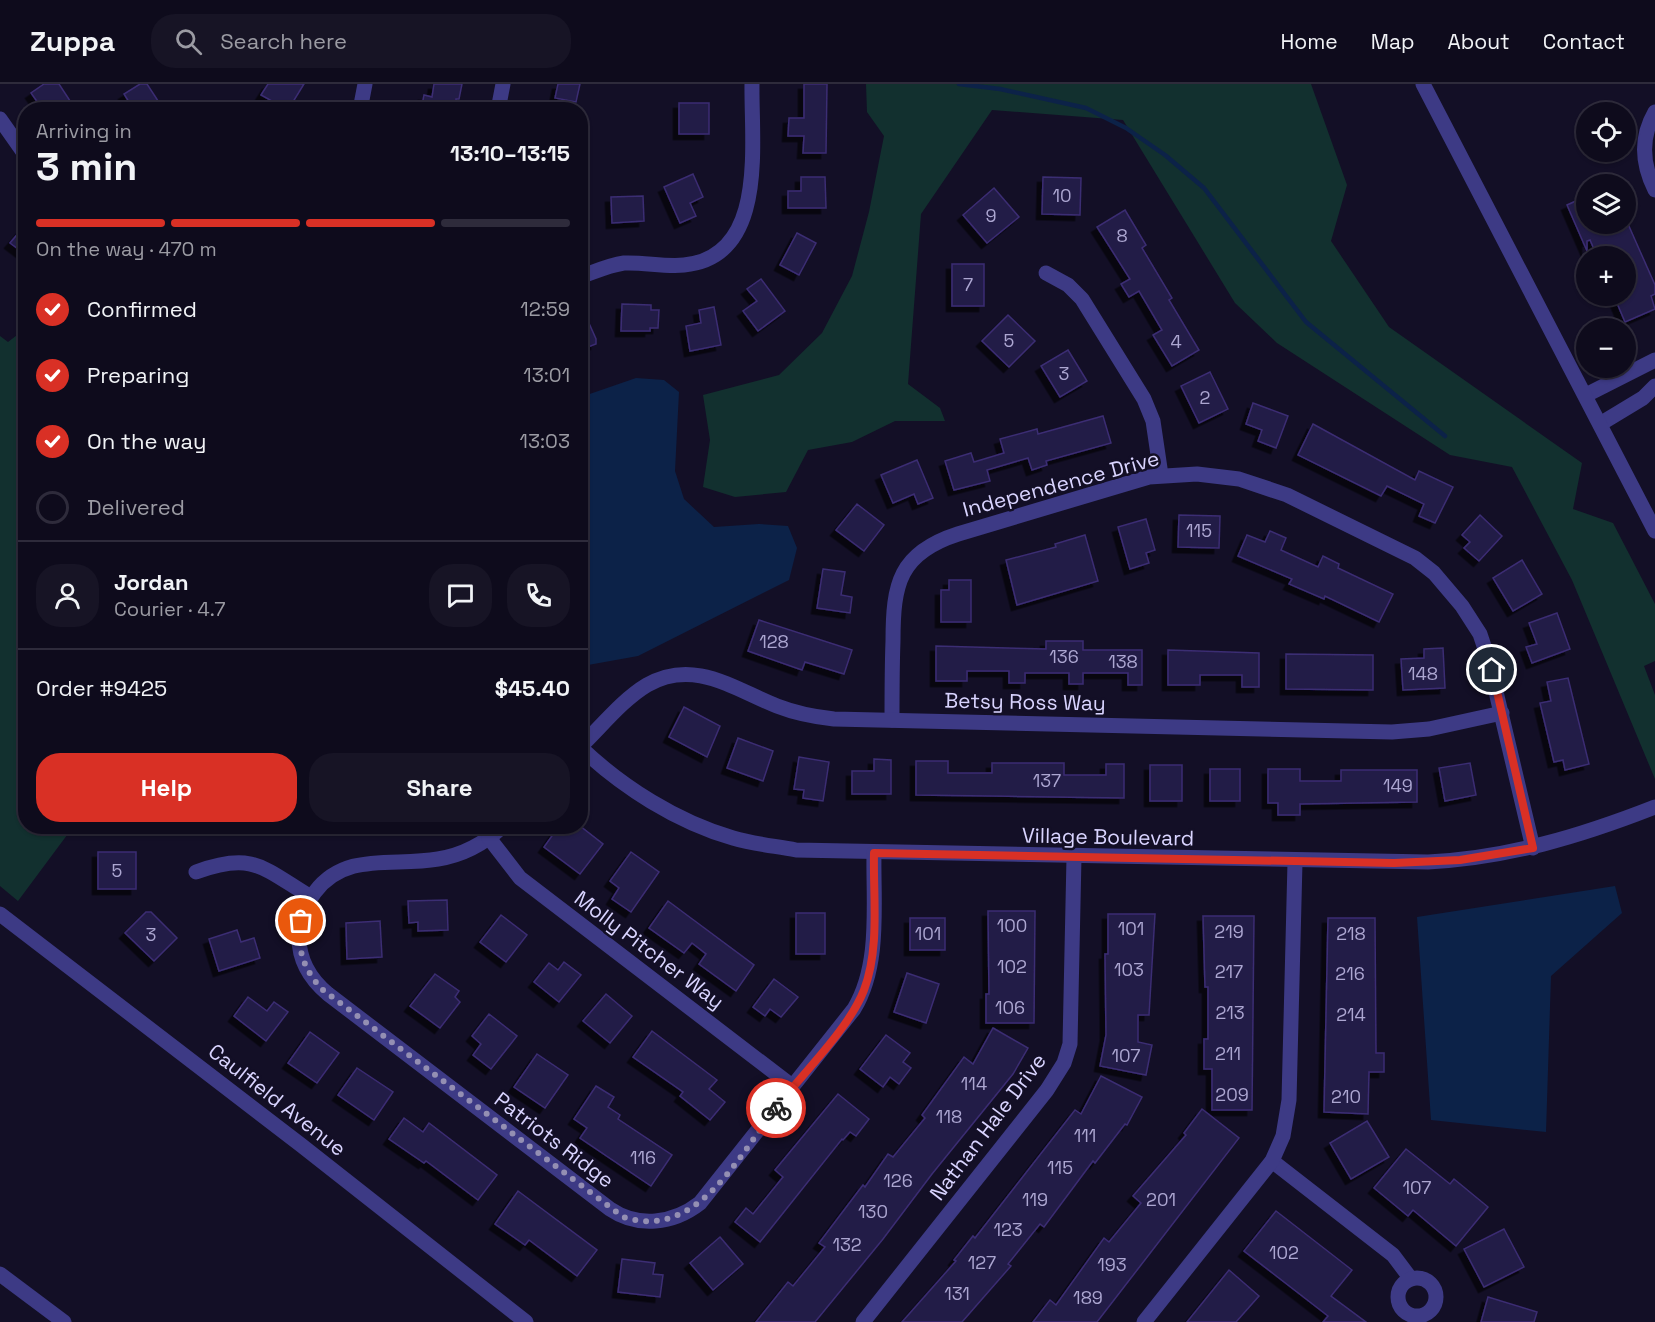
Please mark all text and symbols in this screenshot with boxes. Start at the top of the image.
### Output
search box [151,14,571,68]
text: Zuppa [30,23,115,59]
icon: search [172,25,205,58]
text: Search here [220,27,347,55]
text: Home [1280,28,1338,55]
text: Map [1371,28,1415,55]
text: About [1448,28,1510,55]
text: Contact [1543,28,1625,55]
map controls [1576,102,1636,378]
button: locate [1576,102,1636,162]
text: Arriving in [36,118,132,144]
text: 13:10–13:15 [450,139,570,167]
text: 3 min [36,142,137,191]
button: layers [1576,174,1636,234]
house number: 10 [1052,184,1072,207]
house number: 9 [985,204,997,227]
house number: 8 [1116,224,1128,247]
text: On the way · 470 m [36,236,217,262]
button: + [1576,246,1636,306]
house number: 7 [963,273,973,296]
icon: check [36,293,69,326]
text: Confirmed [87,295,197,323]
text: 12:59 [520,296,570,322]
button: − [1576,318,1636,378]
house number: 5 [1004,329,1014,352]
house number: 4 [1170,330,1182,353]
icon: check [36,359,69,392]
text: Preparing [87,361,189,389]
text: 13:01 [523,362,570,388]
house number: 3 [1059,362,1069,385]
house number: 2 [1200,386,1210,409]
icon: check [36,425,69,458]
text: On the way [87,427,206,455]
text: 13:03 [520,428,570,454]
street label: Independence Drive [960,444,1162,523]
text: Delivered [87,493,185,521]
house number: 115 [1186,519,1212,542]
button: person [36,564,99,627]
button: chat [429,564,492,627]
button: phone [507,564,570,627]
text: Jordan [114,568,189,596]
text: Courier · 4.7 [114,596,225,622]
house number: 128 [759,630,789,653]
pin [1466,644,1517,695]
house number: 136 [1049,645,1079,668]
house number: 138 [1108,650,1138,673]
icon: home [1475,653,1508,686]
house number: 148 [1408,662,1438,685]
text: Order #9425 [36,674,167,702]
text: $45.40 [495,674,570,702]
street label: Betsy Ross Way [944,687,1106,716]
button: Help [36,753,297,822]
button: Share [309,753,570,822]
house number: 137 [1033,769,1061,792]
house number: 149 [1383,774,1413,797]
street label: Village Boulevard [1022,821,1194,852]
house number: 5 [112,859,122,882]
street label: Molly Pitcher Way [569,884,730,1015]
pin [275,895,326,946]
icon: bag [284,904,317,937]
house number: 100 [997,914,1027,937]
house number: 101 [1118,917,1144,940]
house number: 219 [1214,920,1244,943]
house number: 101 [915,922,941,945]
house number: 218 [1336,922,1366,945]
house number: 3 [146,923,156,946]
house number: 102 [997,955,1027,978]
house number: 103 [1114,958,1144,981]
house number: 217 [1215,960,1243,983]
house number: 216 [1335,962,1365,985]
house number: 106 [995,996,1025,1019]
house number: 213 [1215,1001,1245,1024]
house number: 214 [1336,1003,1366,1026]
street label: Caulfield Avenue [203,1037,352,1162]
house number: 211 [1215,1042,1241,1065]
house number: 107 [1112,1044,1140,1067]
street label: Nathan Hale Drive [923,1048,1052,1206]
house number: 114 [961,1072,987,1095]
courier [746,1078,806,1138]
house number: 209 [1215,1083,1249,1106]
house number: 210 [1331,1085,1361,1108]
street label: Patriots Ridge [489,1086,620,1193]
icon: bike [760,1092,793,1125]
house number: 118 [936,1105,962,1128]
house number: 111 [1074,1124,1096,1147]
house number: 116 [630,1146,656,1169]
house number: 115 [1047,1156,1073,1179]
house number: 126 [883,1169,913,1192]
house number: 107 [1403,1176,1431,1199]
house number: 119 [1022,1188,1048,1211]
house number: 201 [1146,1188,1176,1211]
house number: 130 [858,1200,888,1223]
house number: 123 [993,1218,1023,1241]
house number: 132 [832,1233,862,1256]
house number: 102 [1269,1241,1299,1264]
house number: 127 [968,1251,996,1274]
house number: 193 [1097,1253,1127,1276]
house number: 131 [944,1282,970,1305]
house number: 189 [1073,1286,1103,1309]

